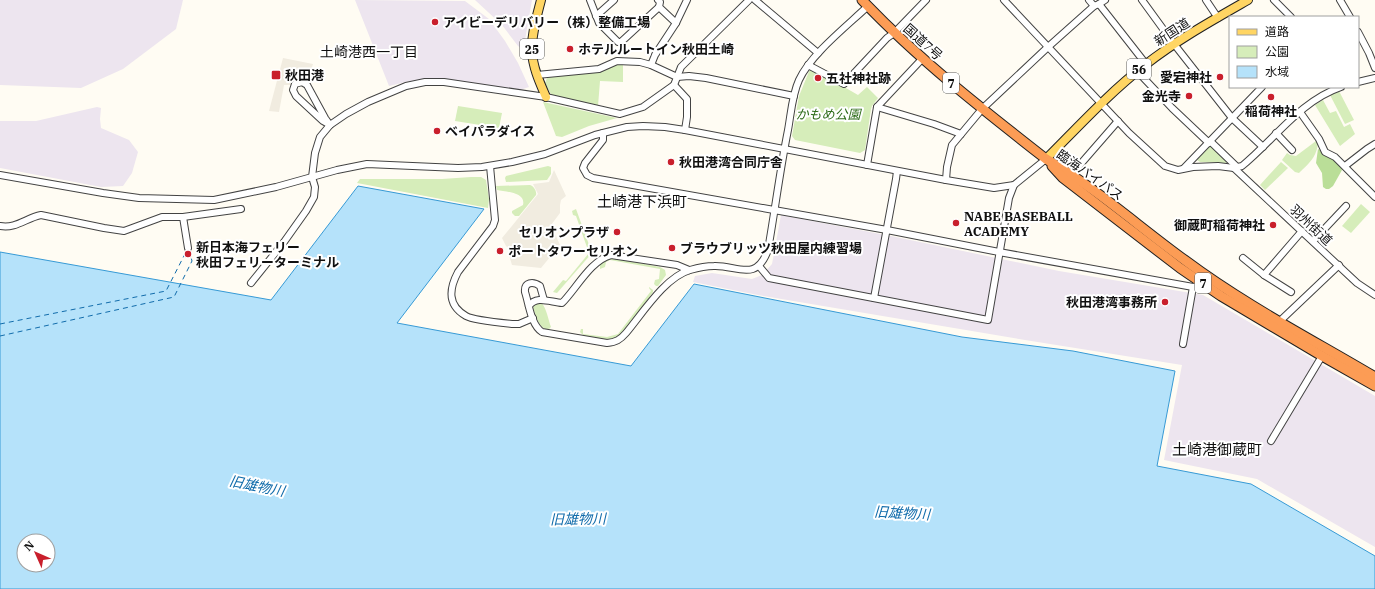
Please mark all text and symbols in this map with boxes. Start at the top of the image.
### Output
place label: アイビーデリバリー（株）整備工場 [443,14,650,31]
street label: 新国道 [1151,14,1193,50]
legend [1229,16,1359,88]
marker: アイビーデリバリー（株）整備工場 [430,17,440,27]
street label: 国道7号 [900,20,946,64]
text: 道路 [1265,24,1289,39]
road number: 25 [520,39,544,59]
place label: ホテルルートイン秋田土崎 [578,41,734,58]
district label: 土崎港西一丁目 [320,43,418,61]
marker: ホテルルートイン秋田土崎 [565,44,575,54]
text: 公園 [1265,44,1289,59]
road number: 56 [1127,59,1151,79]
text: 水域 [1265,64,1289,79]
place label: 秋田港 [285,67,324,84]
marker: 秋田港 [270,69,282,81]
place label: 愛宕神社 [1160,69,1212,86]
place label: 五社神社跡 [826,70,891,87]
marker: 愛宕神社 [1215,72,1225,82]
marker: 五社神社跡 [813,73,823,83]
road number: 7 [943,73,959,93]
place label: 金光寺 [1142,88,1181,105]
marker: 金光寺 [1184,91,1194,101]
marker: 稲荷神社 [1266,92,1276,102]
place label: 稲荷神社 [1245,103,1297,120]
park label: かもめ公園 [795,106,862,123]
place label: ベイパラダイス [445,123,535,140]
marker: ベイパラダイス [432,126,442,136]
street label: 臨海バイパス [1053,146,1127,204]
place label: 秋田港湾合同庁舎 [679,154,783,171]
marker: 秋田港湾合同庁舎 [666,157,676,167]
district label: 土崎港下浜町 [597,192,687,211]
street label: 羽州街道 [1286,201,1336,249]
place label: NABE BASEBALL ACADEMY [964,208,1073,240]
place label: 御蔵町稲荷神社 [1174,217,1265,234]
marker: NABE BASEBALL ACADEMY [951,218,961,228]
marker: 御蔵町稲荷神社 [1268,220,1278,230]
place label: セリオンプラザ [518,224,609,241]
marker: セリオンプラザ [612,227,622,237]
place label: 新日本海フェリー 秋田フェリーターミナル [196,239,339,271]
place label: ブラウブリッツ秋田屋内練習場 [680,240,862,257]
place label: ポートタワーセリオン [508,243,638,260]
marker: ブラウブリッツ秋田屋内練習場 [667,243,677,253]
marker: ポートタワーセリオン [495,246,505,256]
marker: 新日本海フェリー 秋田フェリーターミナル [183,249,193,259]
road number: 7 [1195,273,1211,293]
place label: 秋田港湾事務所 [1066,294,1157,311]
marker: 秋田港湾事務所 [1160,297,1170,307]
district label: 土崎港御蔵町 [1172,440,1262,459]
water label: 旧雄物川 [228,472,288,501]
water label: 旧雄物川 [874,503,932,524]
water label: 旧雄物川 [550,509,608,528]
north arrow [16,533,56,573]
text: N [21,538,37,554]

